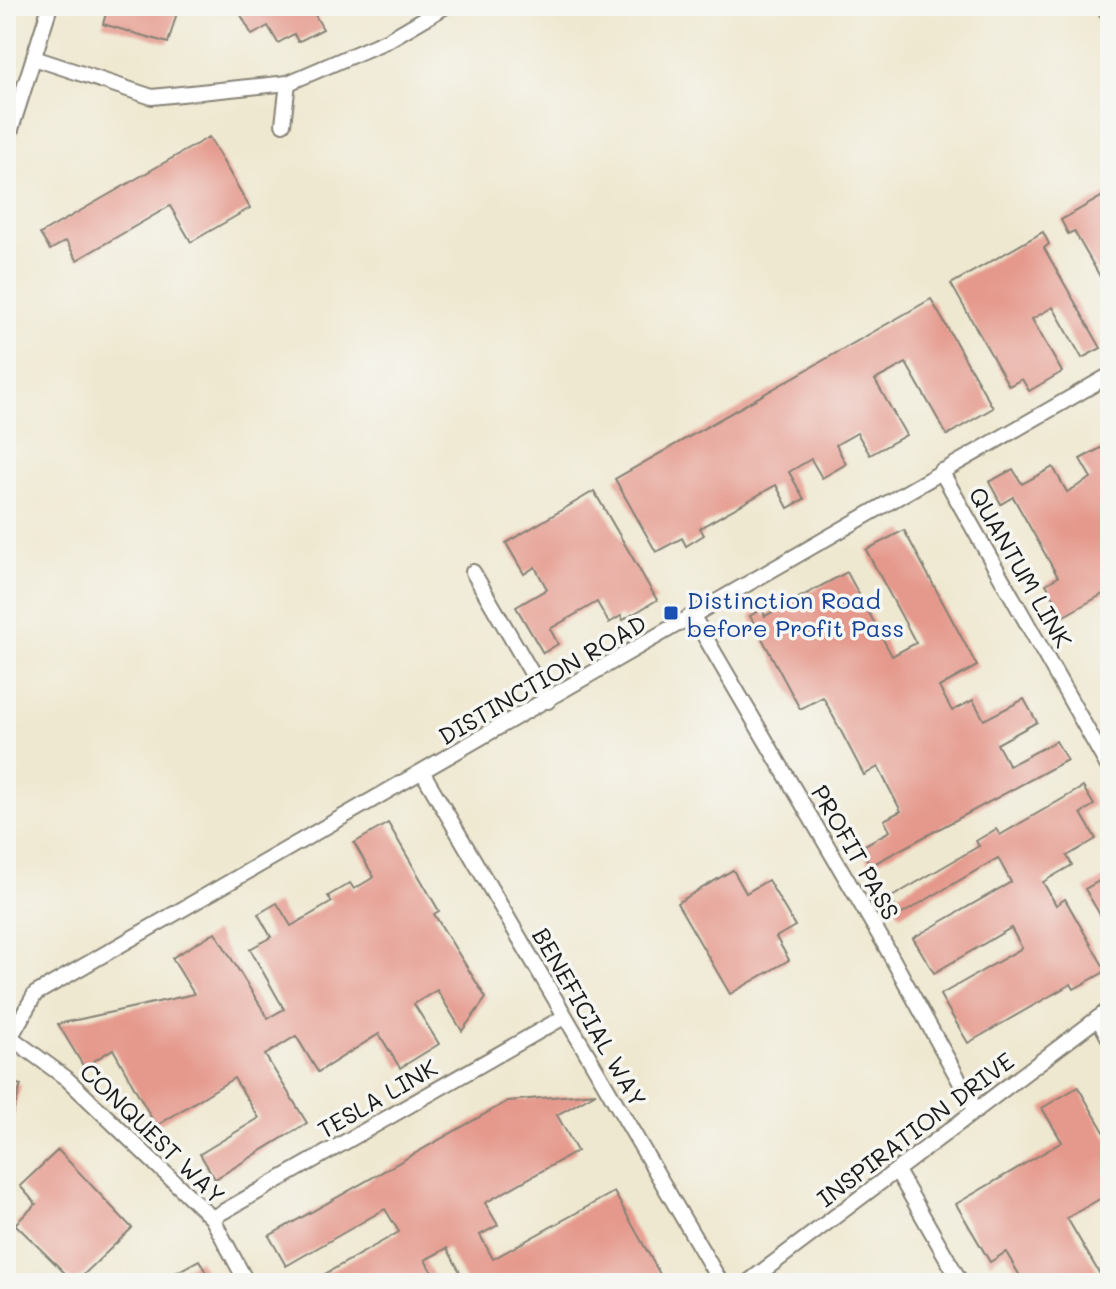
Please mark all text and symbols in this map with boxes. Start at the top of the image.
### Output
street label: QUANTUM LINK [962,481,1080,653]
place label: Distinction Road before Profit Pass [687,584,904,643]
marker: Distinction Road before Profit Pass [662,604,680,622]
street label: DISTINCTION ROAD [432,607,652,751]
street label: PROFIT PASS [805,779,907,925]
street label: BENEFICIAL WAY [526,922,654,1112]
street label: INSPIRATION DRIVE [810,1045,1020,1213]
street label: TESLA LINK [312,1051,443,1145]
street label: CONQUEST WAY [74,1056,232,1210]

